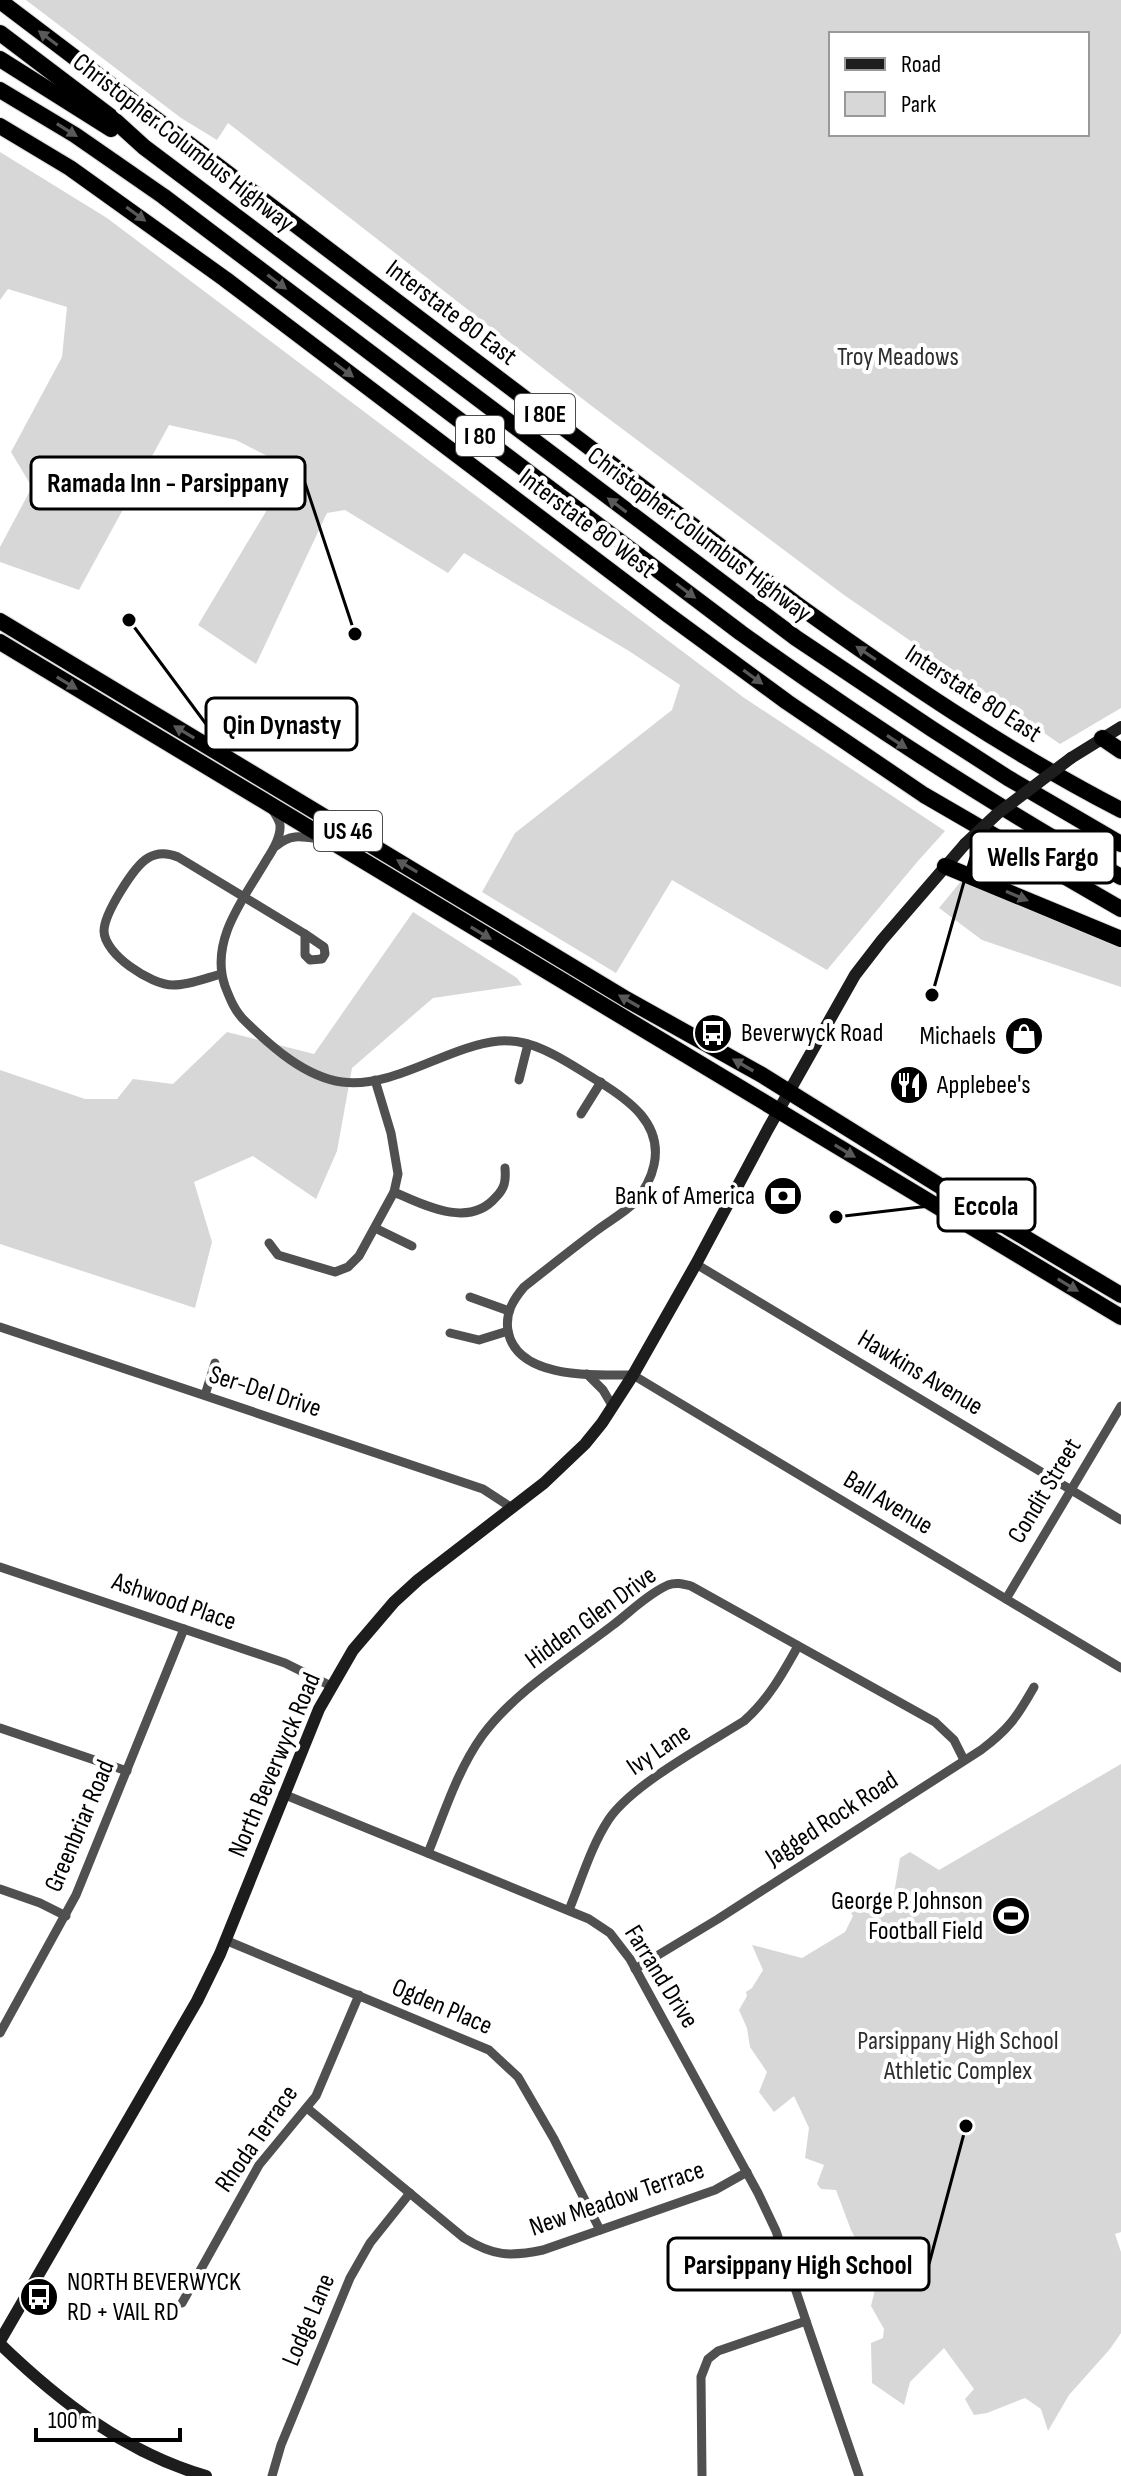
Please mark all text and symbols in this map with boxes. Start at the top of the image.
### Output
one-way arrow [38,30,59,46]
legend [829,32,1089,136]
street label: Christopher Columbus Highway [66,47,300,239]
text: Road [901,50,941,79]
text: Park [901,90,936,119]
one-way arrow [56,122,78,136]
one-way arrow [125,206,146,221]
street label: Interstate 80 East [379,254,523,372]
one-way arrow [267,274,287,290]
park label: Troy Meadows [837,342,959,373]
one-way arrow [334,361,354,377]
road number: I 80E [515,394,575,434]
road number: I 80 [456,416,504,456]
street label: Christopher Columbus Highway [581,441,817,629]
callout: Ramada Inn - Parsippany [31,457,305,509]
street label: Interstate 80 West [513,463,661,585]
text: Ramada Inn - Parsippany [47,467,289,500]
one-way arrow [607,497,627,513]
one-way arrow [675,583,696,599]
street label: Interstate 80 East [899,639,1047,750]
one-way arrow [855,646,876,661]
one-way arrow [743,669,763,685]
one-way arrow [56,675,78,689]
callout: Qin Dynasty [206,698,357,750]
text: Qin Dynasty [223,709,342,742]
one-way arrow [173,726,195,740]
one-way arrow [887,734,908,749]
road number: US 46 [314,811,382,851]
callout: Wells Fargo [971,831,1115,883]
text: Wells Fargo [987,841,1099,874]
one-way arrow [396,860,418,874]
one-way arrow [1005,889,1029,902]
one-way arrow [470,926,492,940]
one-way arrow [618,994,640,1008]
bus stop icon: Beverwyck Road [692,1012,734,1054]
shop icon: Michaels [1003,1015,1045,1057]
place label: Beverwyck Road [741,1018,883,1049]
place label: Michaels [920,1021,996,1052]
one-way arrow [732,1058,755,1072]
restaurant icon: Applebee's [888,1064,930,1106]
place label: Applebee's [936,1070,1031,1101]
one-way arrow [834,1144,856,1158]
bank icon: Bank of America [762,1175,804,1217]
callout: Eccola [938,1179,1035,1231]
place label: Bank of America [615,1181,755,1212]
text: Eccola [954,1190,1018,1223]
one-way arrow [1057,1278,1079,1292]
street label: Hawkins Avenue [852,1324,988,1422]
street label: Ser-Del Drive [205,1359,325,1425]
street label: Condit Street [1002,1433,1088,1549]
street label: Ball Avenue [838,1464,938,1542]
street label: Hidden Glen Drive [519,1560,663,1676]
street label: Ashwood Place [107,1566,240,1638]
street label: North Beverwyck Road [222,1668,328,1862]
street label: Ivy Lane [621,1717,697,1783]
street label: Greenbriar Road [38,1755,122,1897]
street label: Jagged Rock Road [759,1765,904,1874]
place label: George P. Johnson Football Field [831,1886,983,1947]
sports icon: George P. Johnson Football Field [990,1895,1032,1937]
street label: Farrand Drive [617,1920,705,2034]
street label: Ogden Place [387,1972,497,2042]
park label: Parsippany High School Athletic Complex [857,2026,1059,2087]
street label: Rhoda Terrace [209,2080,305,2198]
street label: New Meadow Terrace [525,2155,709,2243]
callout: Parsippany High School [668,2238,929,2290]
text: Parsippany High School [684,2249,912,2282]
place label: NORTH BEVERWYCK RD + VAIL RD [67,2267,241,2328]
street label: Lodge Lane [276,2269,342,2371]
bus stop icon: NORTH BEVERWYCK RD + VAIL RD [18,2276,60,2318]
scale bar [36,2392,180,2442]
text: 100 m [48,2406,97,2435]

